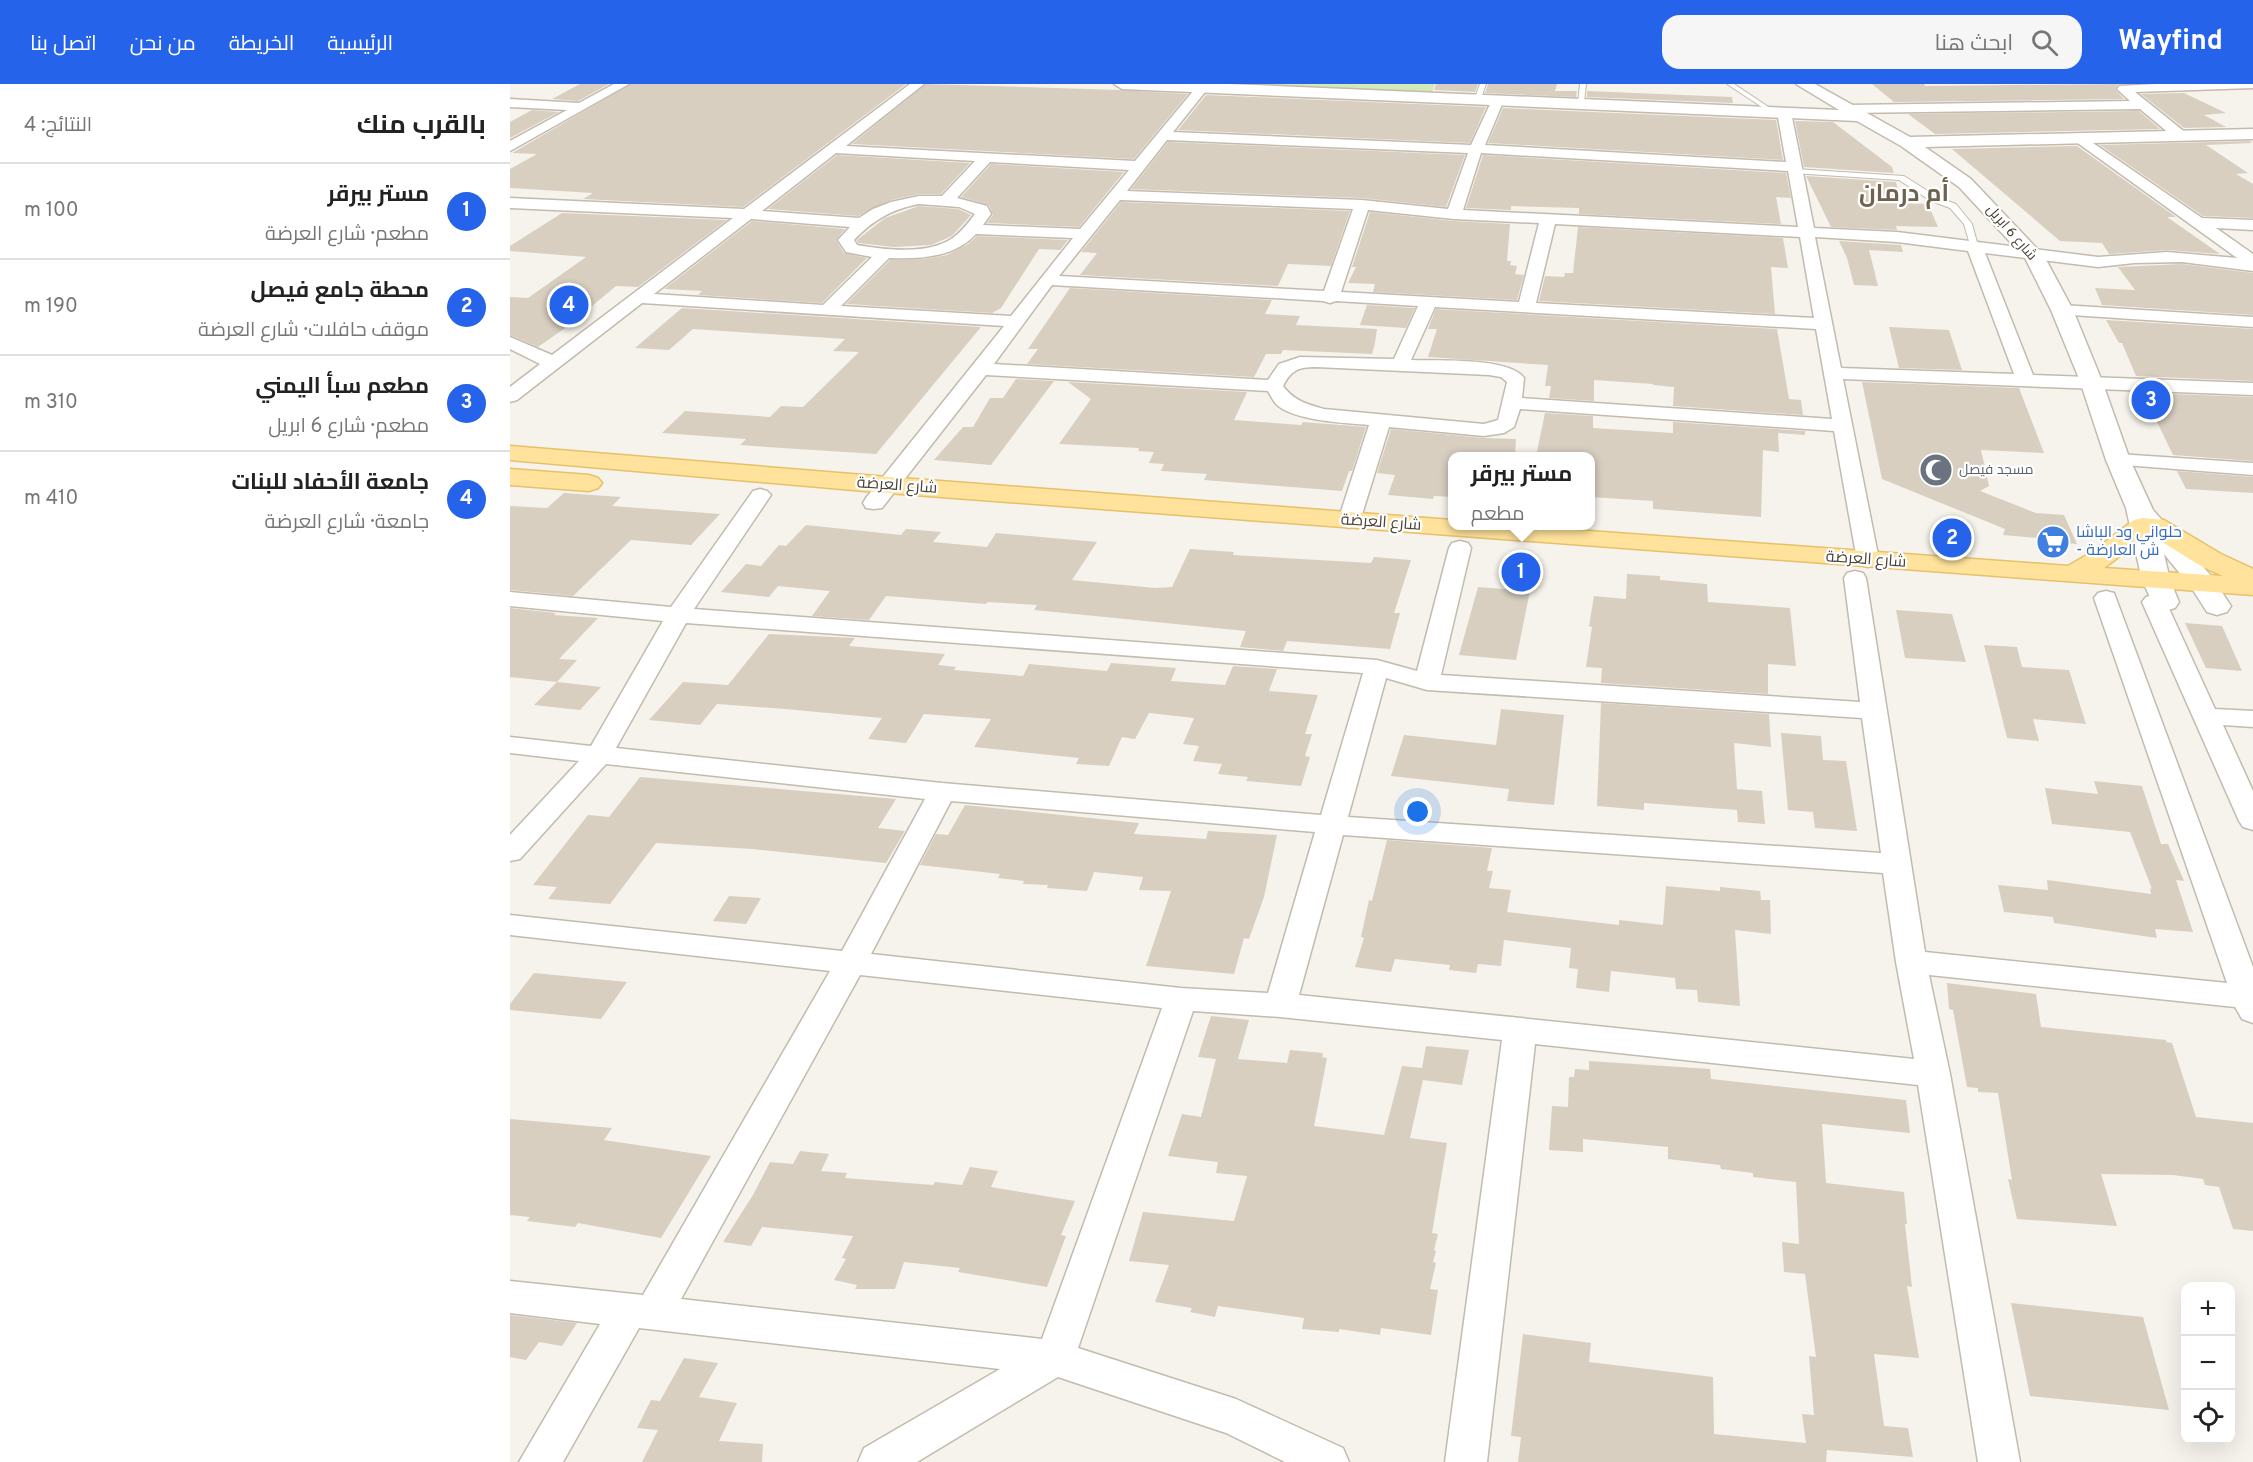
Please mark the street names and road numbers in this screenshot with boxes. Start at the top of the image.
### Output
street label: شارع 6 ابريل [1982,202,2040,264]
street label: شارع العرضة [856,473,938,499]
street label: شارع العرضة [1340,510,1422,536]
street label: شارع العرضة [1825,547,1907,573]

